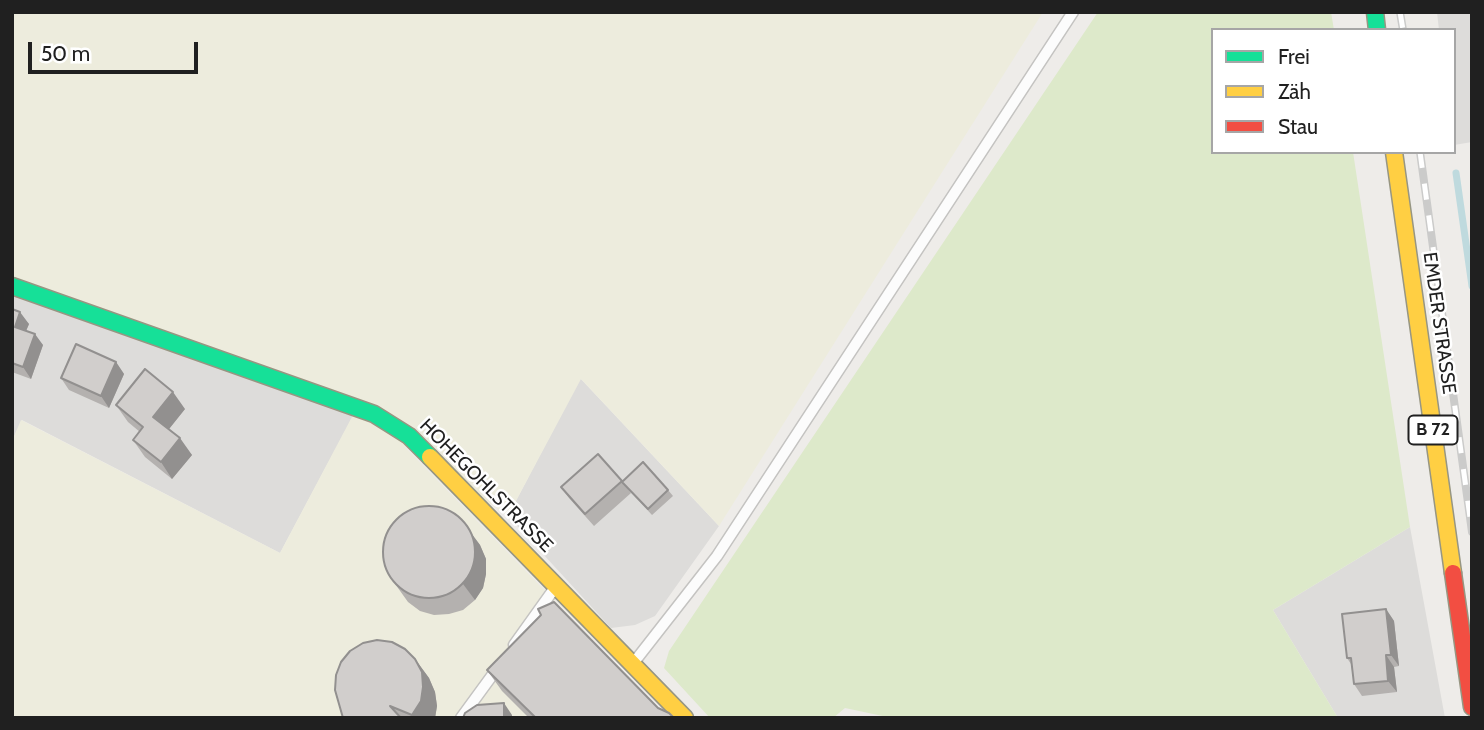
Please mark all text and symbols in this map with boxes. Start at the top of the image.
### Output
scale bar [32,28,201,72]
legend [1211,28,1456,154]
text: 50 m [41,41,90,66]
text: Frei [1278,44,1310,69]
text: Zäh [1278,79,1311,104]
text: Stau [1278,114,1318,139]
street label: EMDER STRASSE [1418,251,1460,395]
street label: HOHEGOHLSTRASSE [415,415,557,557]
road number: B 72 [1408,416,1458,444]

